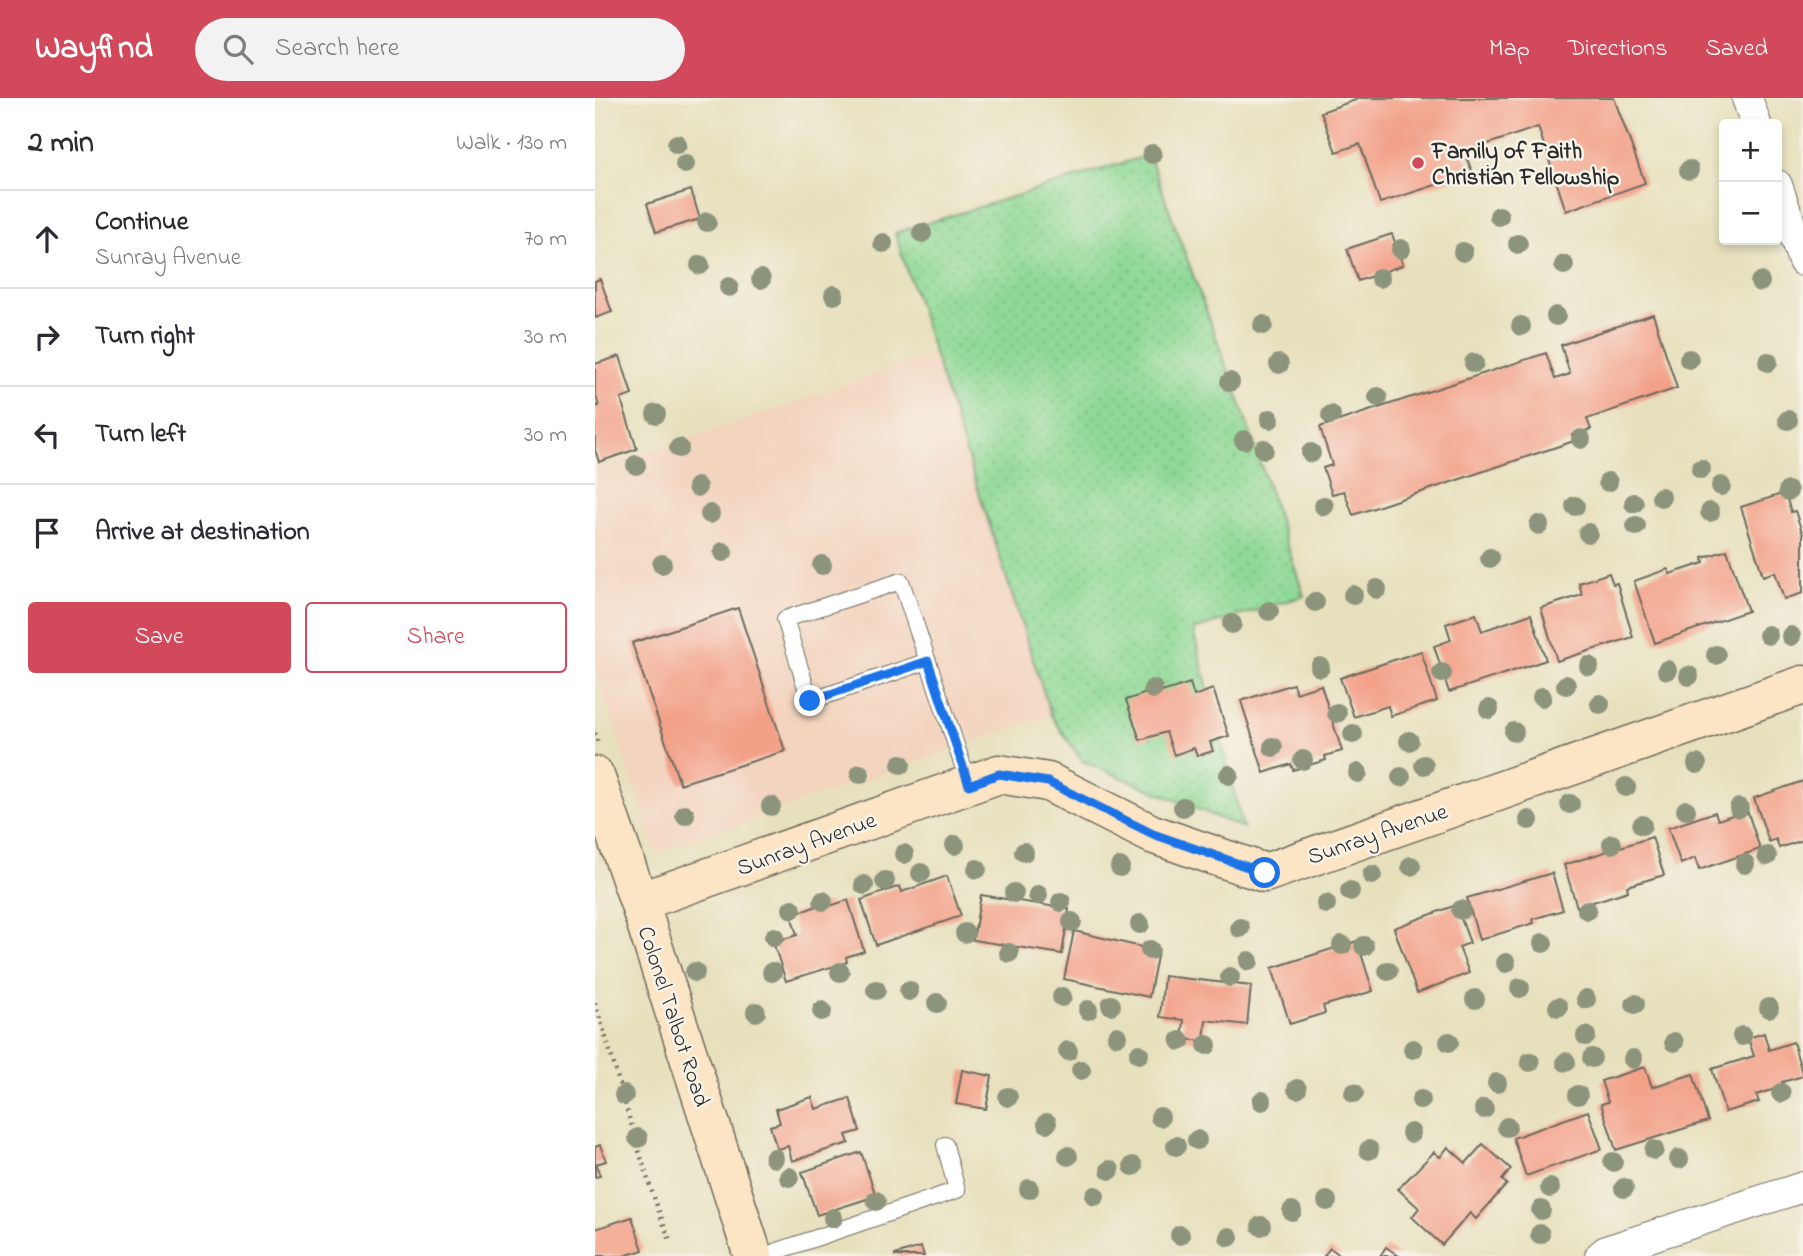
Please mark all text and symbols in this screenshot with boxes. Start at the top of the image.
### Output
search box [195,18,685,81]
text: Wayfind [35,25,153,73]
icon: search [219,30,257,68]
text: Search here [275,30,399,68]
text: Map [1489,32,1530,67]
text: Directions [1568,32,1667,67]
text: Saved [1705,32,1768,67]
map controls [1719,119,1782,245]
button: + [1719,119,1782,182]
text: 2 min [28,122,94,166]
text: Walk · 130 m [456,127,567,160]
place label: Family of Faith Christian Fellowship [1431,136,1620,195]
marker: Family of Faith Christian Fellowship [1410,155,1426,171]
button: − [1719,182,1782,245]
text: Continue [95,204,188,242]
icon: ahead [28,220,66,258]
text: 70 m [524,223,567,256]
text: Sunray Avenue [95,242,241,275]
icon: right [28,318,66,356]
text: Turn right [95,318,195,356]
text: 30 m [524,321,567,354]
icon: left [28,416,66,454]
text: Turn left [95,416,186,454]
text: 30 m [524,419,567,452]
icon: arrive [28,514,66,552]
text: Arrive at destination [95,514,310,552]
button: Save [28,602,291,673]
button: Share [305,602,567,673]
route end [794,685,825,716]
street label: Sunray Avenue [1303,796,1454,877]
street label: Sunray Avenue [733,805,882,888]
route start [1249,857,1280,888]
street label: Colonel Talbot Road [628,922,717,1111]

